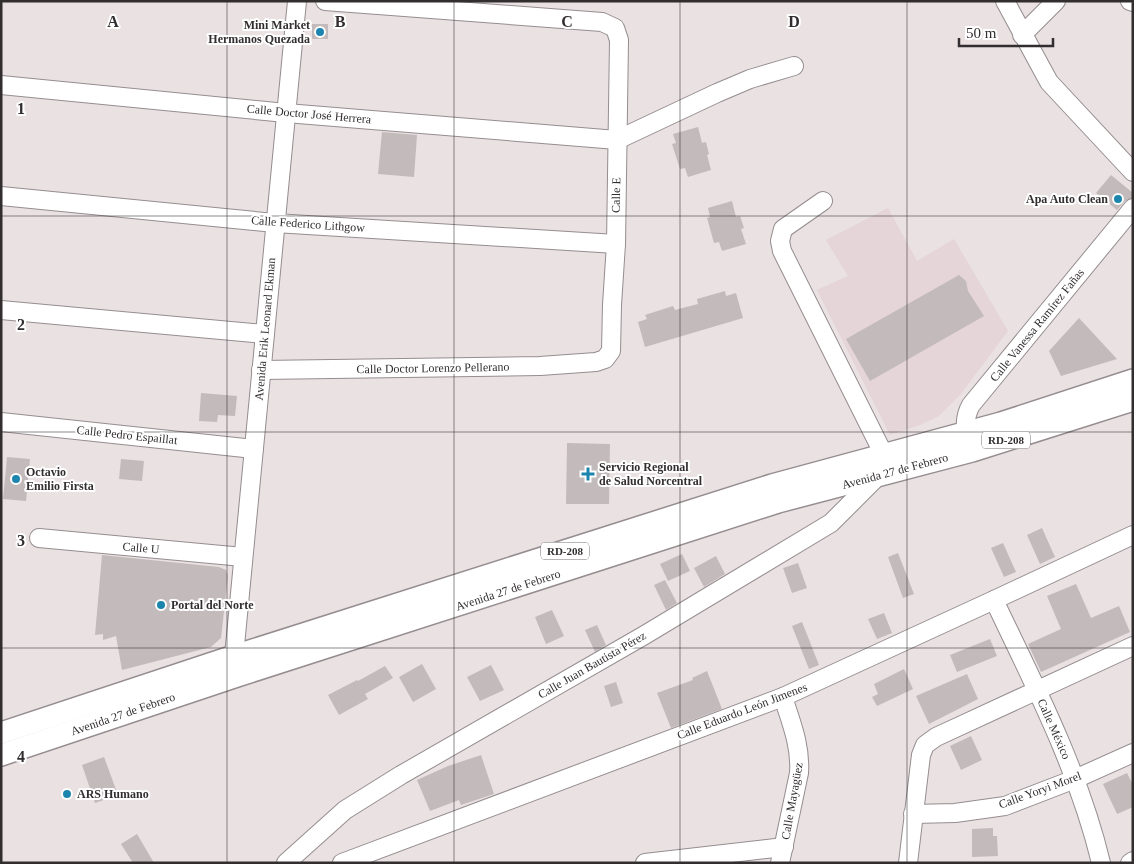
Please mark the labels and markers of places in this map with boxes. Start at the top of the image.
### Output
place label: Mini Market Hermanos Quezada [208,18,310,46]
marker: Mini Market Hermanos Quezada [314,26,326,38]
place label: Apa Auto Clean [1026,192,1108,206]
marker: Apa Auto Clean [1112,193,1124,205]
place label: Servicio Regional de Salud Norcentral [599,460,703,488]
place label: Octavio Emilio Firsta [26,465,94,493]
marker: Servicio Regional de Salud Norcentral [581,467,595,481]
marker: Octavio Emilio Firsta [10,473,22,485]
place label: Portal del Norte [171,598,254,612]
marker: Portal del Norte [155,599,167,611]
place label: ARS Humano [77,787,149,801]
marker: ARS Humano [61,788,73,800]

